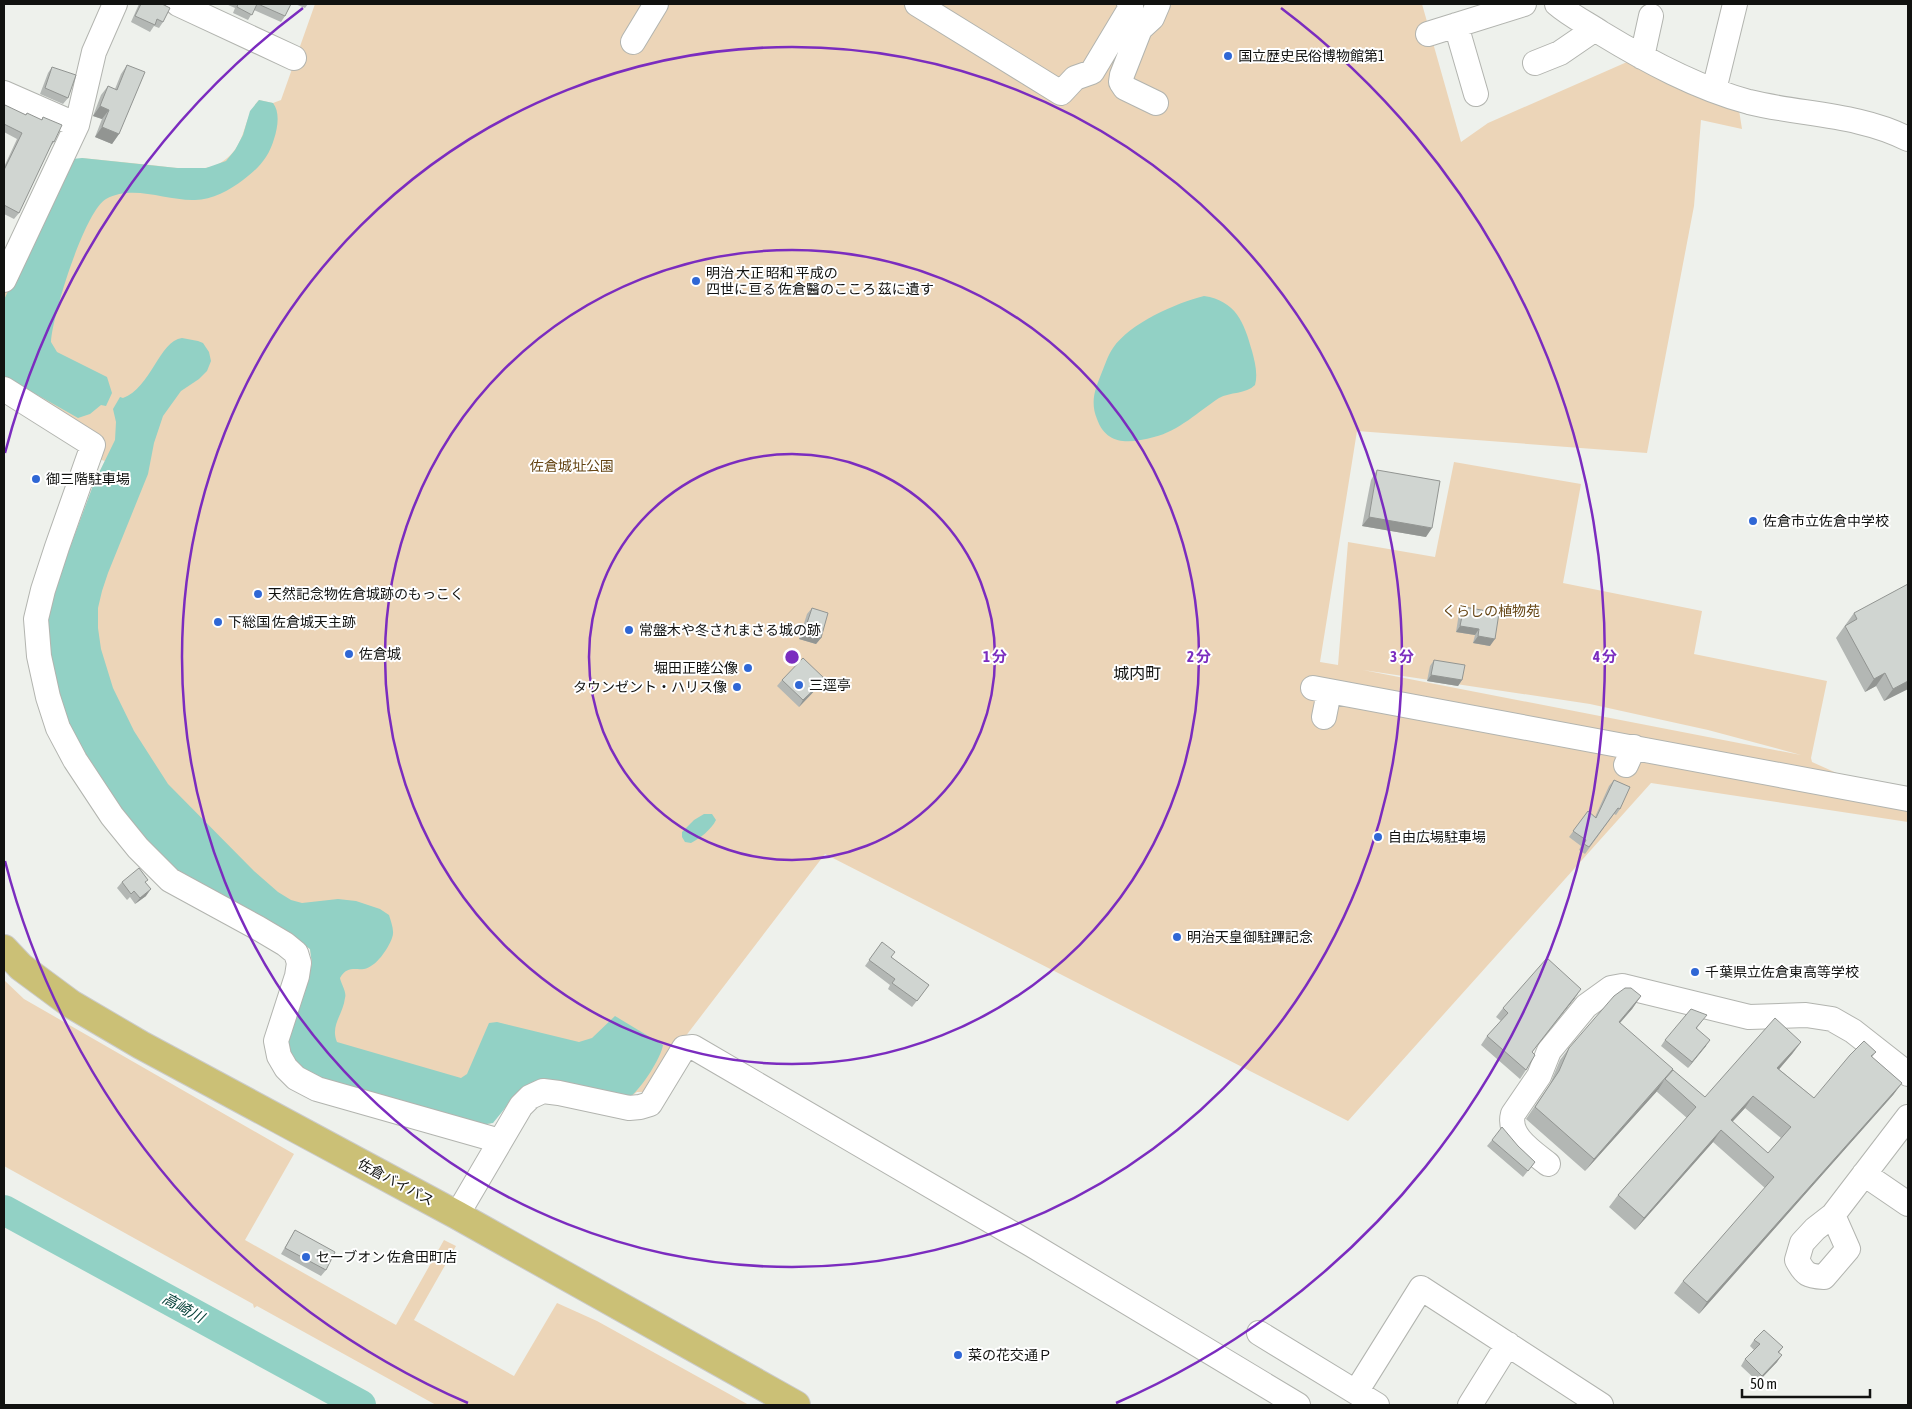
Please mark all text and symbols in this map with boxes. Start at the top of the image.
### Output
place label: 国立歴史民俗博物館第1 [1238,48,1385,64]
marker: 国立歴史民俗博物館第1 [1222,50,1234,62]
place label: 明治 大正 昭和 平成の 四世に亘る 佐倉醫のこころ 茲に遺す [706,265,934,297]
marker: 明治 大正 昭和 平成の 四世に亘る 佐倉醫のこころ 茲に遺す [690,275,702,287]
park label: 佐倉城址公園 [530,458,614,474]
place label: 御三階駐車場 [46,471,130,487]
marker: 御三階駐車場 [30,473,42,485]
place label: 佐倉市立佐倉中学校 [1763,513,1889,529]
marker: 佐倉市立佐倉中学校 [1747,515,1759,527]
place label: 天然記念物佐倉城跡のもっこく [268,586,464,602]
marker: 天然記念物佐倉城跡のもっこく [252,588,264,600]
park label: くらしの植物苑 [1442,603,1540,619]
place label: 下総国 佐倉城天主跡 [228,614,356,630]
marker: 下総国 佐倉城天主跡 [212,616,224,628]
place label: 常盤木や冬されまさる城の跡 [639,622,821,638]
marker: 常盤木や冬されまさる城の跡 [623,624,635,636]
place label: 佐倉城 [359,646,401,662]
marker: 佐倉城 [343,648,355,660]
centre of rings [783,648,801,666]
text: 1 分 [983,648,1007,665]
text: 2 分 [1187,648,1211,665]
text: 3 分 [1390,648,1414,665]
text: 4 分 [1592,648,1617,665]
place label: 堀田正睦公像 [654,660,738,676]
marker: 堀田正睦公像 [742,662,754,674]
district label: 城内町 [1113,664,1161,682]
place label: 三逕亭 [809,677,851,693]
place label: タウンゼント・ハリス像 [573,679,727,695]
marker: 三逕亭 [793,679,805,691]
marker: タウンゼント・ハリス像 [731,681,743,693]
place label: 自由広場駐車場 [1388,829,1486,845]
marker: 自由広場駐車場 [1372,831,1384,843]
place label: 明治天皇御駐蹕記念 [1187,929,1313,945]
marker: 明治天皇御駐蹕記念 [1171,931,1183,943]
place label: 千葉県立佐倉東高等学校 [1705,964,1859,980]
marker: 千葉県立佐倉東高等学校 [1689,966,1701,978]
street label: 佐倉バイパス [355,1155,437,1209]
place label: セーブオン 佐倉田町店 [316,1249,457,1265]
marker: セーブオン 佐倉田町店 [300,1251,312,1263]
water label: 高崎川 [159,1289,209,1327]
place label: 菜の花交通Ｐ [968,1347,1052,1363]
marker: 菜の花交通Ｐ [952,1349,964,1361]
scale bar [1742,1366,1870,1398]
text: 50 m [1750,1375,1777,1392]

